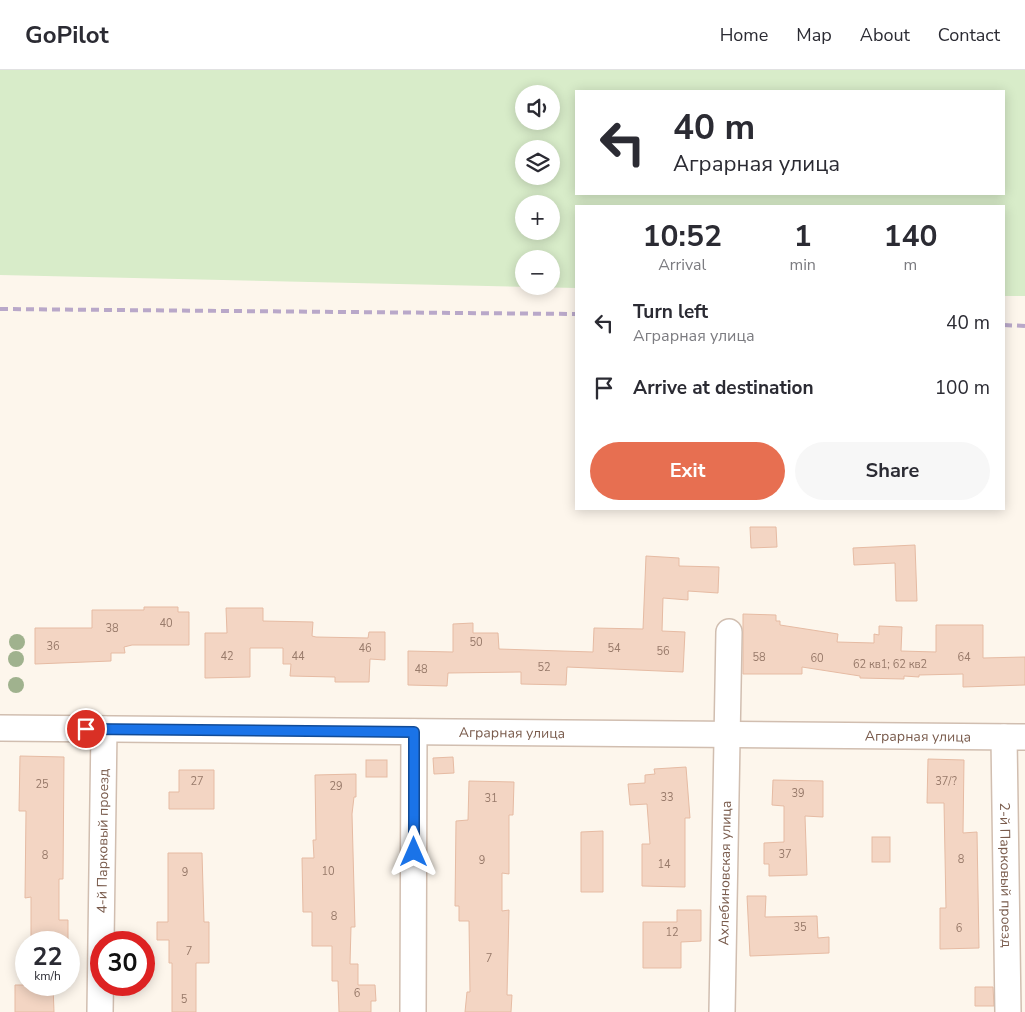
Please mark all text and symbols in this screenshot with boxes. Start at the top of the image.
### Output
text: GoPilot [25,19,109,51]
text: Home [720,23,768,47]
text: Map [796,23,832,47]
text: About [860,23,910,47]
text: Contact [938,23,1000,47]
map controls [515,85,560,295]
button: sound [515,85,560,130]
text: 40 m [673,104,755,151]
icon: left [590,110,655,175]
button: layers [515,140,560,185]
text: Аграрная улица [673,149,840,179]
button: + [515,195,560,240]
text: 10:52 [643,216,722,257]
text: 1 [794,216,812,257]
text: 140 [883,216,937,257]
button: − [515,250,560,295]
text: Arrival [658,254,706,276]
text: min [789,254,816,276]
text: m [904,254,917,276]
text: Turn left [633,299,708,325]
icon: left [590,309,618,337]
text: 40 m [946,310,990,336]
text: Аграрная улица [633,325,755,347]
icon: arrive [590,374,618,402]
text: Arrive at destination [633,375,814,401]
text: 100 m [935,375,990,401]
button: Exit [590,442,785,500]
button: Share [795,442,990,500]
house number: 40 [159,616,173,631]
house number: 38 [105,621,119,636]
house number: 50 [469,635,483,650]
house number: 36 [46,639,60,654]
house number: 46 [358,641,372,656]
house number: 54 [607,641,621,656]
house number: 56 [656,644,670,659]
house number: 42 [220,649,234,664]
house number: 44 [291,649,305,664]
house number: 58 [752,650,766,665]
house number: 64 [957,650,971,665]
house number: 60 [810,651,824,666]
house number: 62 кв1; 62 кв2 [853,657,927,672]
house number: 52 [537,660,551,675]
house number: 48 [414,662,428,677]
pin [65,708,107,750]
icon: arrive [72,715,100,743]
street label: Аграрная улица [459,723,565,743]
street label: Аграрная улица [865,727,971,747]
street label: 4-й Парковый проезд [92,768,113,914]
house number: 27 [190,774,204,789]
house number: 37/? [935,774,957,789]
house number: 25 [35,777,49,792]
house number: 29 [329,779,343,794]
house number: 39 [791,786,805,801]
house number: 33 [660,790,674,805]
house number: 31 [484,791,498,806]
street label: Ахлебиновская улица [714,800,736,946]
street label: 2-й Парковый проезд [995,802,1016,948]
position arrow [387,825,439,877]
house number: 37 [778,847,792,862]
house number: 8 [42,848,49,863]
house number: 8 [958,852,965,867]
house number: 9 [479,853,485,868]
house number: 14 [657,857,671,872]
house number: 10 [321,864,335,879]
house number: 9 [182,865,188,880]
house number: 8 [331,909,338,924]
house number: 35 [793,920,807,935]
house number: 6 [956,921,963,936]
house number: 12 [665,925,679,940]
speed limit sign: 30 [90,931,155,996]
text: 22 [32,940,63,974]
house number: 7 [186,944,192,959]
house number: 7 [486,951,492,966]
text: km/h [34,968,61,984]
house number: 6 [354,986,361,1001]
house number: 5 [181,992,188,1007]

